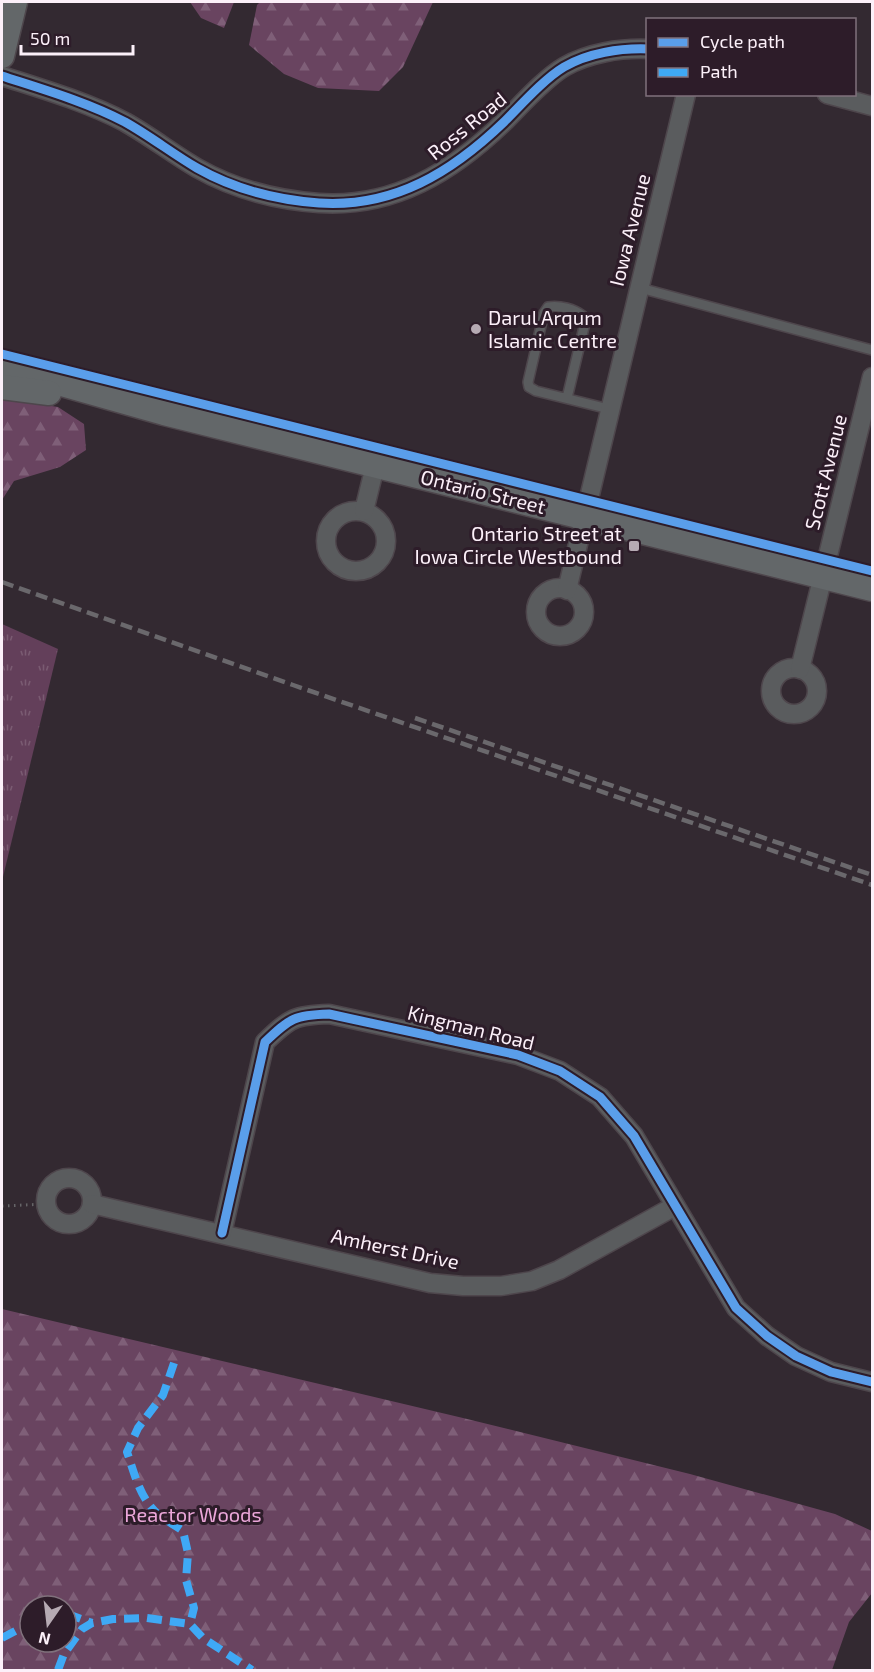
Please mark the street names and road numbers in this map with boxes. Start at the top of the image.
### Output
street label: Ross Road [422,86,511,164]
street label: Iowa Avenue [603,171,655,288]
street label: Scott Avenue [799,411,851,532]
street label: Ontario Street [418,464,549,518]
street label: Kingman Road [405,1000,537,1054]
street label: Amherst Drive [329,1223,461,1273]

